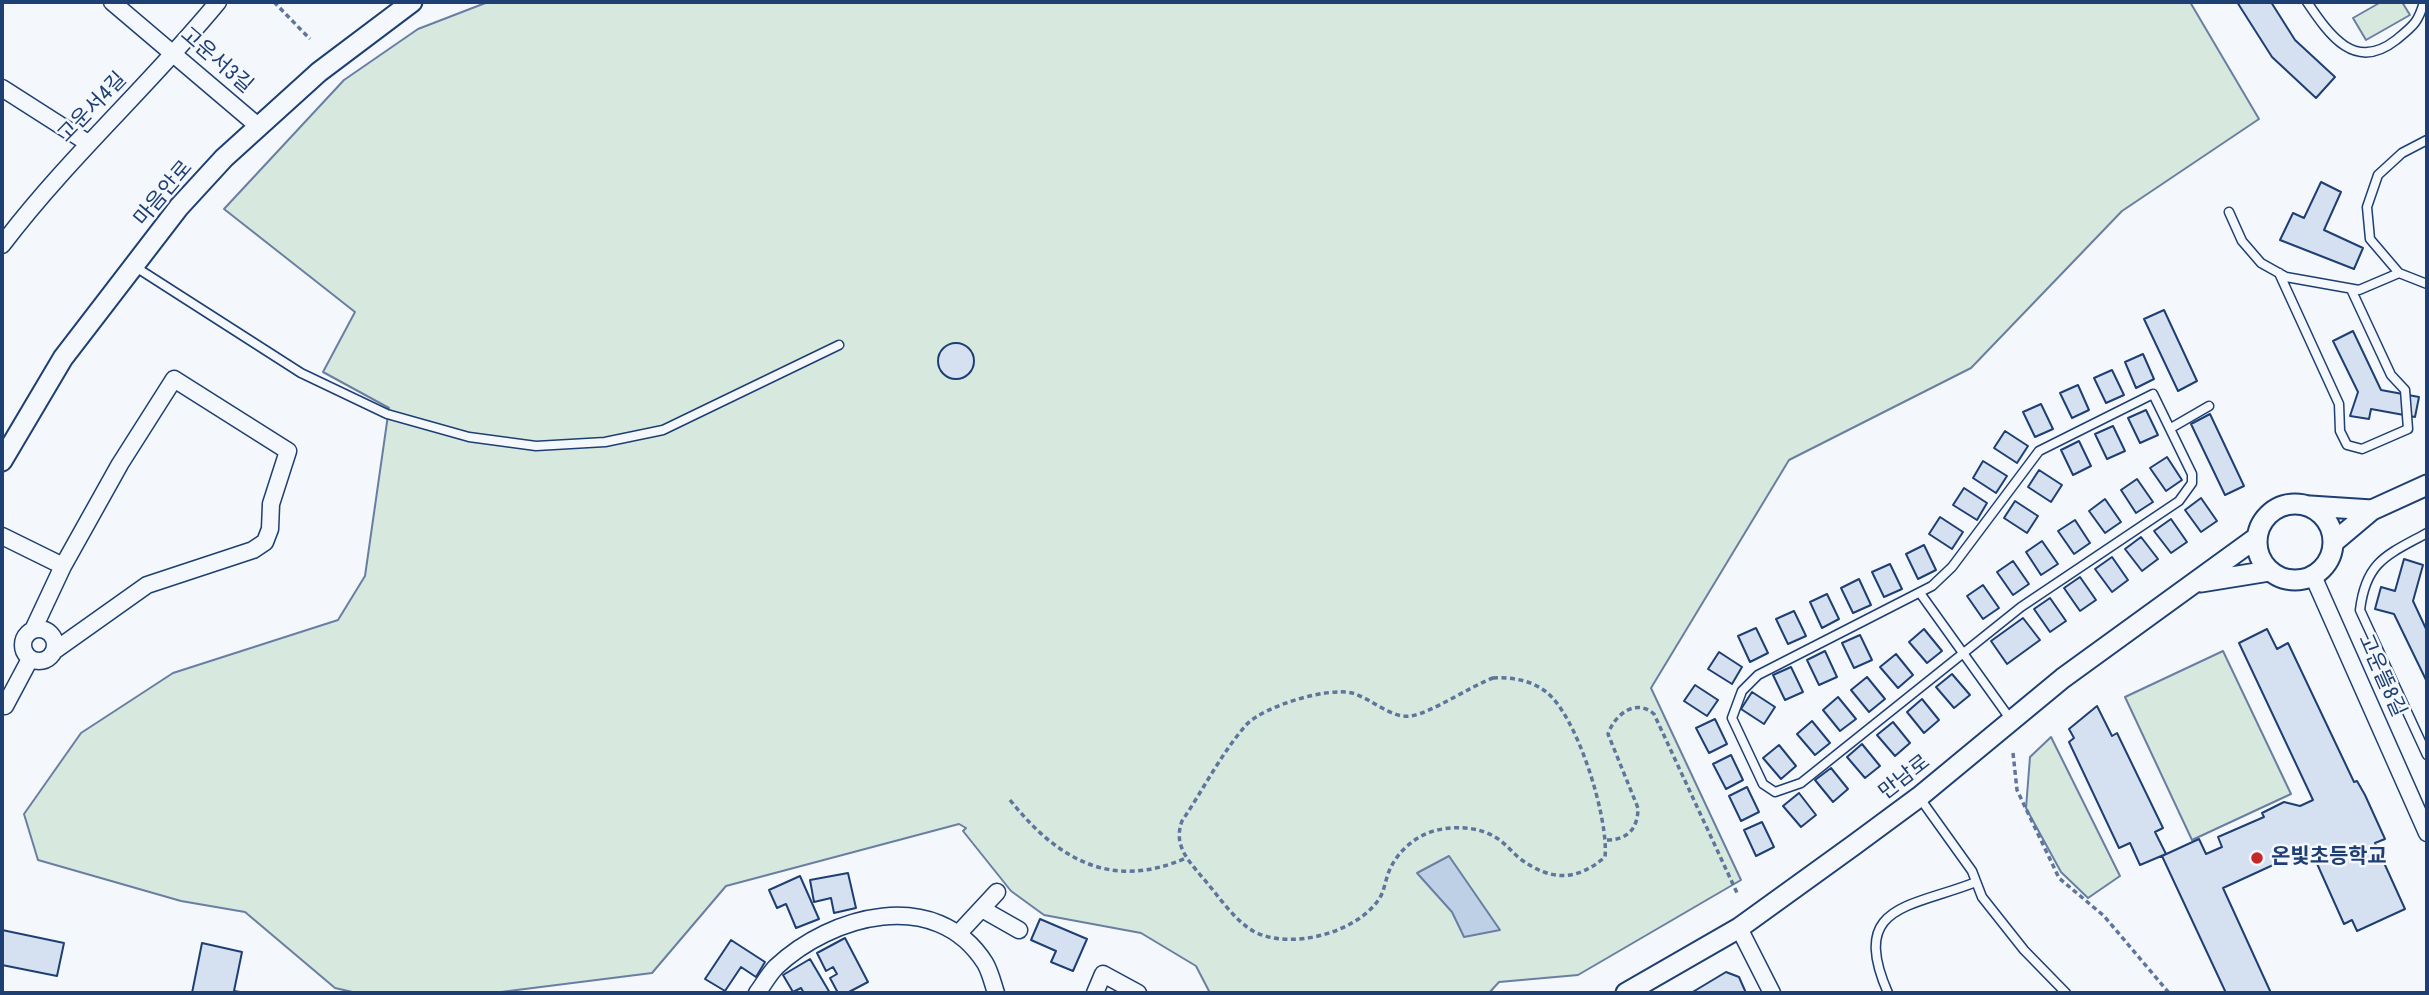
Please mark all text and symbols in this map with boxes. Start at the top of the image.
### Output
street label: 고운서3길 [175,23,257,99]
street label: 고운서4길 [53,68,133,148]
street label: 마음안로 [130,156,198,232]
street label: 고운뜰8길 [2352,631,2410,721]
street label: 만남로 [1874,750,1936,806]
place label: 온빛초등학교 [2271,845,2387,871]
marker: 온빛초등학교 [2249,850,2265,866]

